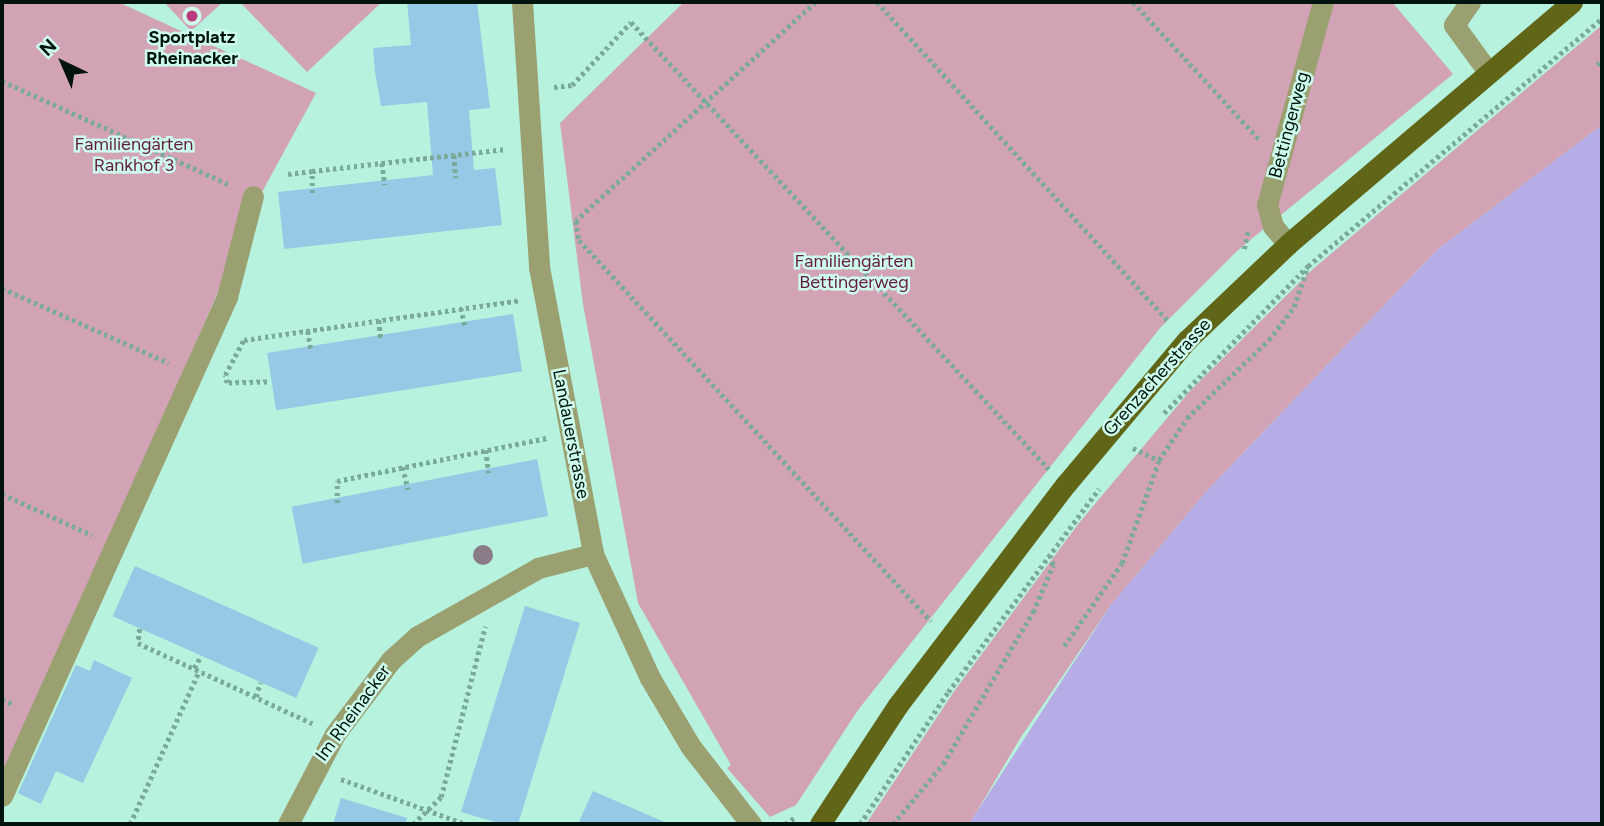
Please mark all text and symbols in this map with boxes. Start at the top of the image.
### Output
marker: Sportplatz Rheinacker [184,8,200,24]
place label: Sportplatz Rheinacker [146,27,238,70]
north arrow [28,28,98,98]
text: N [35,34,61,61]
street label: Bettingerweg [1264,69,1314,181]
park label: Familiengärten Rankhof 3 [75,134,193,176]
park label: Familiengärten Bettingerweg [795,251,913,294]
street label: Grenzacherstrasse [1099,314,1215,440]
street label: Landauerstrasse [548,367,594,501]
street label: Im Rheinacker [311,661,395,765]

